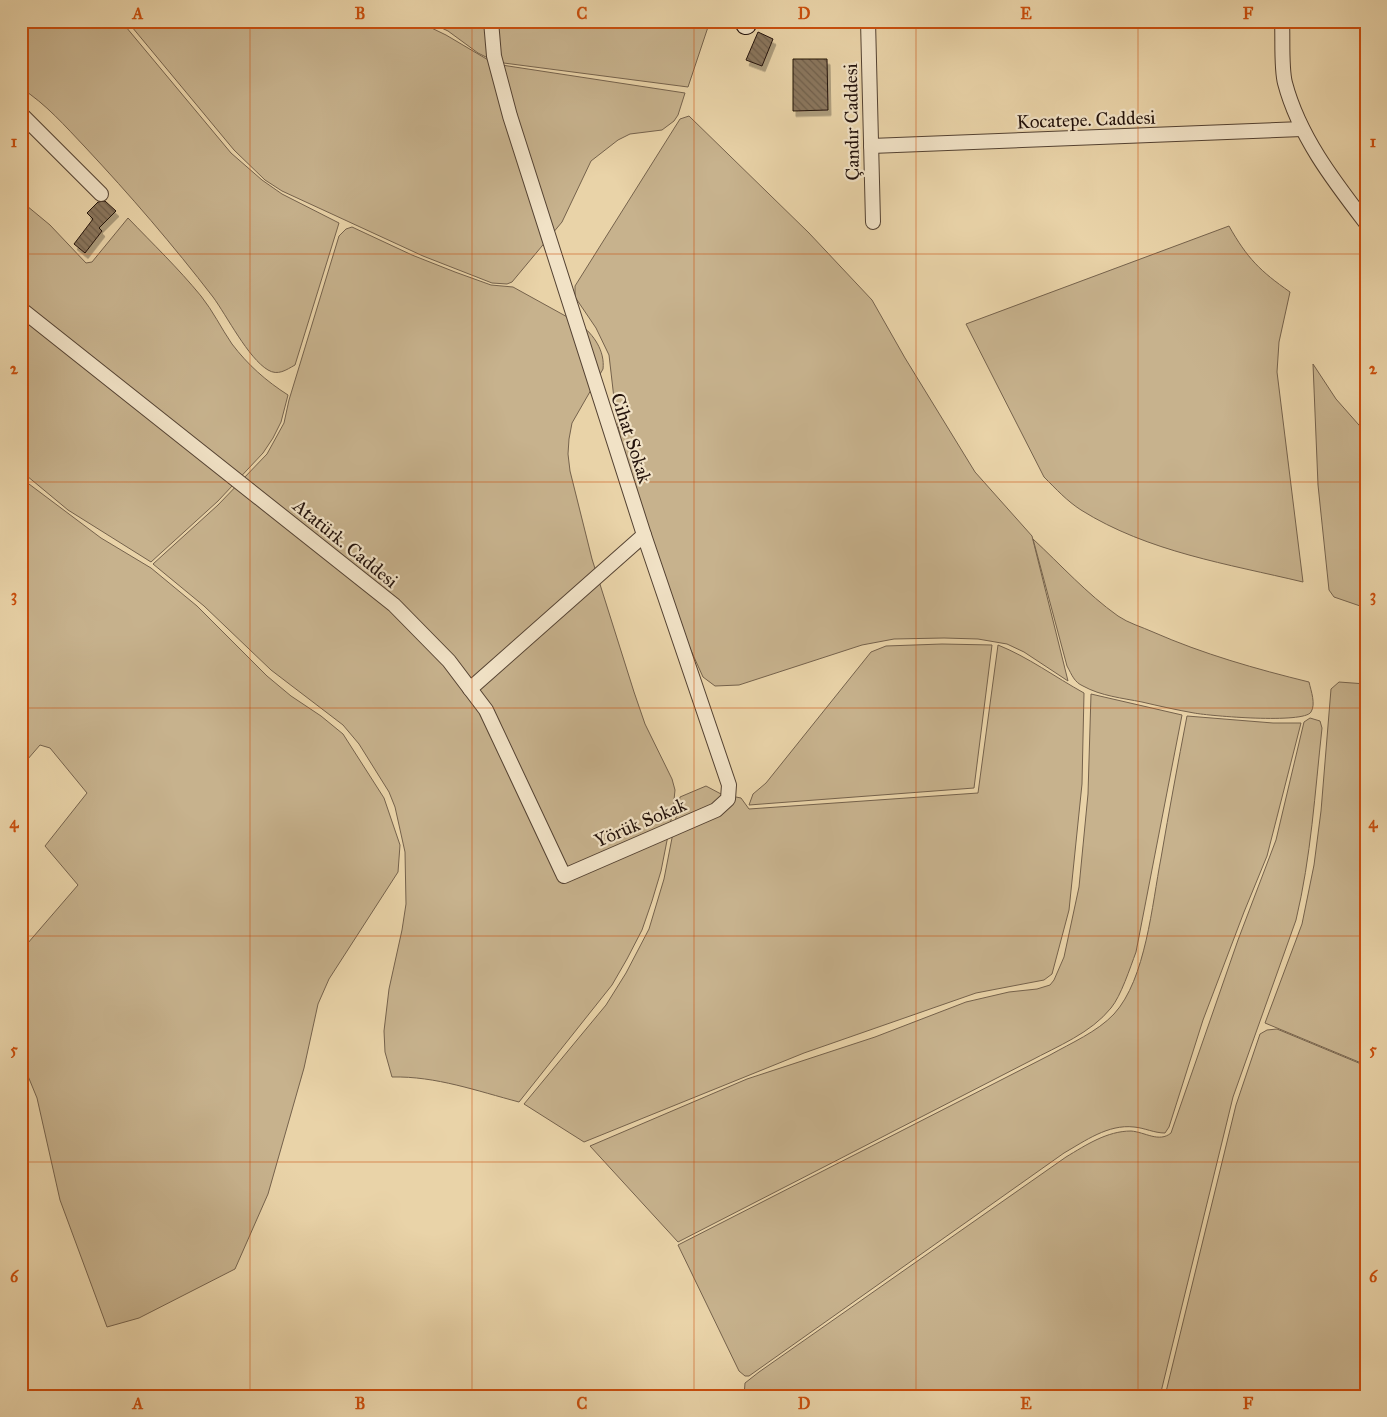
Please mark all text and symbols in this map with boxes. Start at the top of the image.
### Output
text: A [132,4,144,23]
text: B [355,4,365,23]
text: C [577,4,588,23]
text: D [798,4,811,23]
text: E [1020,4,1032,23]
text: F [1243,4,1254,23]
street label: Çandır Caddesi [839,63,864,181]
street label: Kocatepe. Caddesi [1016,106,1156,133]
text: 1 [11,132,18,151]
text: 1 [1370,132,1377,151]
text: 2 [10,359,19,378]
text: 2 [1369,359,1378,378]
street label: Cihat Sokak [606,390,657,486]
street label: Atatürk. Caddesi [288,493,403,593]
text: 3 [11,586,17,606]
text: 3 [1370,586,1376,606]
street label: Yörük Sokak [591,793,690,852]
text: 4 [10,813,20,833]
text: 4 [1369,813,1379,833]
text: 5 [10,1040,18,1059]
text: 5 [1369,1040,1377,1059]
text: 6 [10,1267,19,1286]
text: 6 [1369,1267,1378,1286]
text: A [132,1394,144,1413]
text: B [355,1394,365,1413]
text: C [577,1394,588,1413]
text: D [798,1394,811,1413]
text: E [1020,1394,1032,1413]
text: F [1243,1394,1254,1413]

